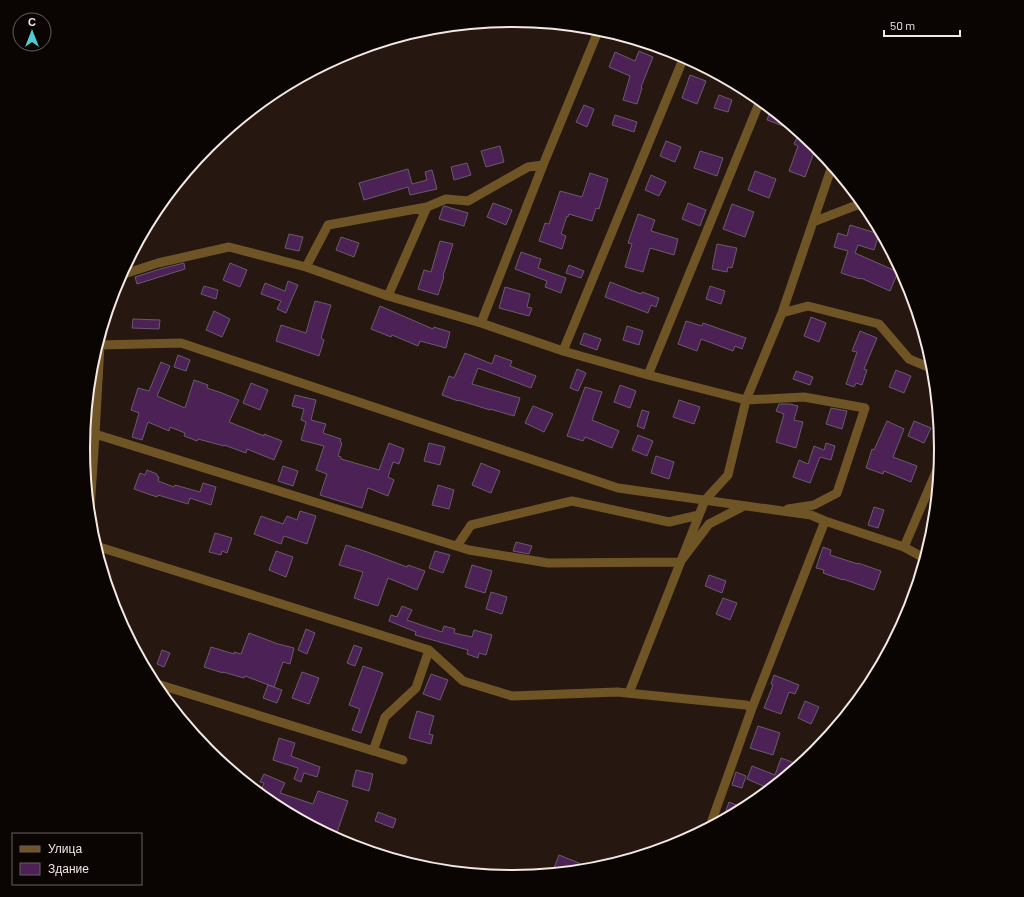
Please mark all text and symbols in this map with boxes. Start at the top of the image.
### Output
north arrow [12,12,52,52]
scale bar [884,12,960,38]
text: С [28,15,36,28]
text: 50 m [890,18,915,32]
legend [12,833,142,885]
text: Улица [48,841,82,856]
text: Здание [48,861,89,876]

